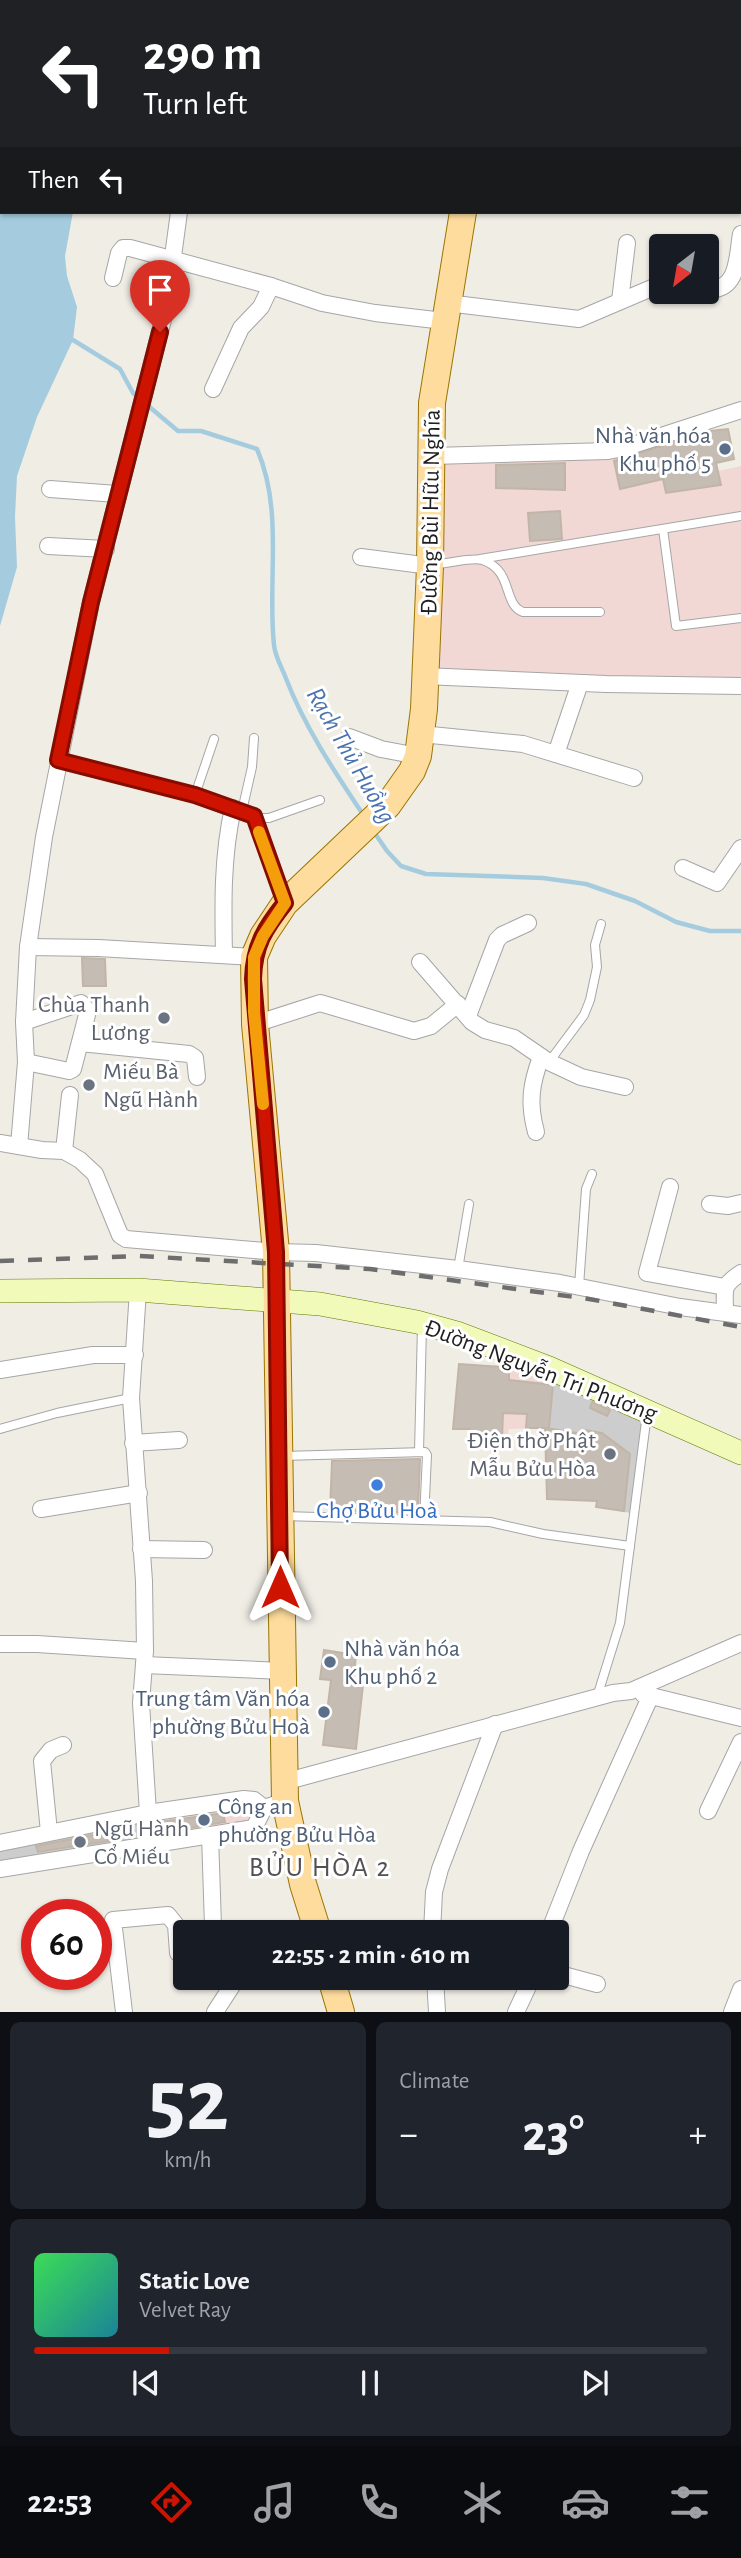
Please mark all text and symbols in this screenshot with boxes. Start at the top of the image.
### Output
icon: left [28,28,119,119]
text: 290 m [143,30,262,79]
text: Turn left [143,88,247,120]
icon: left [93,161,131,199]
text: Then [28,167,79,193]
north arrow [649,234,719,304]
map controls [649,234,719,304]
pin [130,260,190,332]
icon: arrive [141,271,179,309]
street label: Đường Bùi Hữu Nghĩa [417,409,445,615]
place label: Nhà văn hóa Khu phố 5 [595,424,711,476]
marker: Nhà văn hóa Khu phố 5 [717,441,733,457]
water label: Rạch Thủ Huồng [302,683,401,828]
place label: Chùa Thanh Lương [38,993,150,1045]
marker: Chùa Thanh Lương [156,1010,172,1026]
place label: Miếu Bà Ngũ Hành [103,1060,198,1112]
marker: Miếu Bà Ngũ Hành [81,1077,97,1093]
street label: Đường Nguyễn Tri Phương [421,1314,661,1427]
place label: Điện thờ Phật Mẫu Bửu Hòa [467,1429,596,1481]
marker: Điện thờ Phật Mẫu Bửu Hòa [602,1446,618,1462]
marker: Chợ Bửu Hoà [369,1477,385,1493]
place label: Chợ Bửu Hoà [316,1499,438,1523]
position arrow [243,1550,317,1624]
place label: Nhà văn hóa Khu phố 2 [344,1637,460,1689]
marker: Nhà văn hóa Khu phố 2 [322,1654,338,1670]
place label: Trung tâm Văn hóa phường Bửu Hoà [136,1687,310,1739]
marker: Trung tâm Văn hóa phường Bửu Hoà [316,1704,332,1720]
place label: Công an phường Bửu Hòa [218,1795,376,1847]
marker: Công an phường Bửu Hòa [196,1812,212,1828]
place label: Ngũ Hành Cổ Miếu [94,1817,189,1869]
marker: Ngũ Hành Cổ Miếu [72,1834,88,1850]
district label: BỬU HÒA 2 [249,1850,391,1882]
speed limit sign: 60 [21,1899,112,1990]
text: 22:55 · 2 min · 610 m [272,1942,470,1968]
text: 52 [147,2056,229,2147]
text: Climate [400,2070,469,2093]
text: 23° [522,2108,584,2160]
text: − [400,2116,418,2154]
text: + [689,2116,707,2154]
text: km/h [164,2149,211,2172]
text: Static Love [139,2268,250,2294]
text: Velvet Ray [139,2299,231,2322]
icon: previous [127,2364,165,2402]
icon: pause [351,2364,389,2402]
icon: next [576,2364,614,2402]
icon: directions [147,2478,196,2527]
icon: music [250,2478,299,2527]
icon: phone [354,2478,403,2527]
icon: climate [458,2478,507,2527]
icon: car [561,2478,610,2527]
icon: filters [665,2478,714,2527]
text: 22:53 [27,2486,92,2518]

